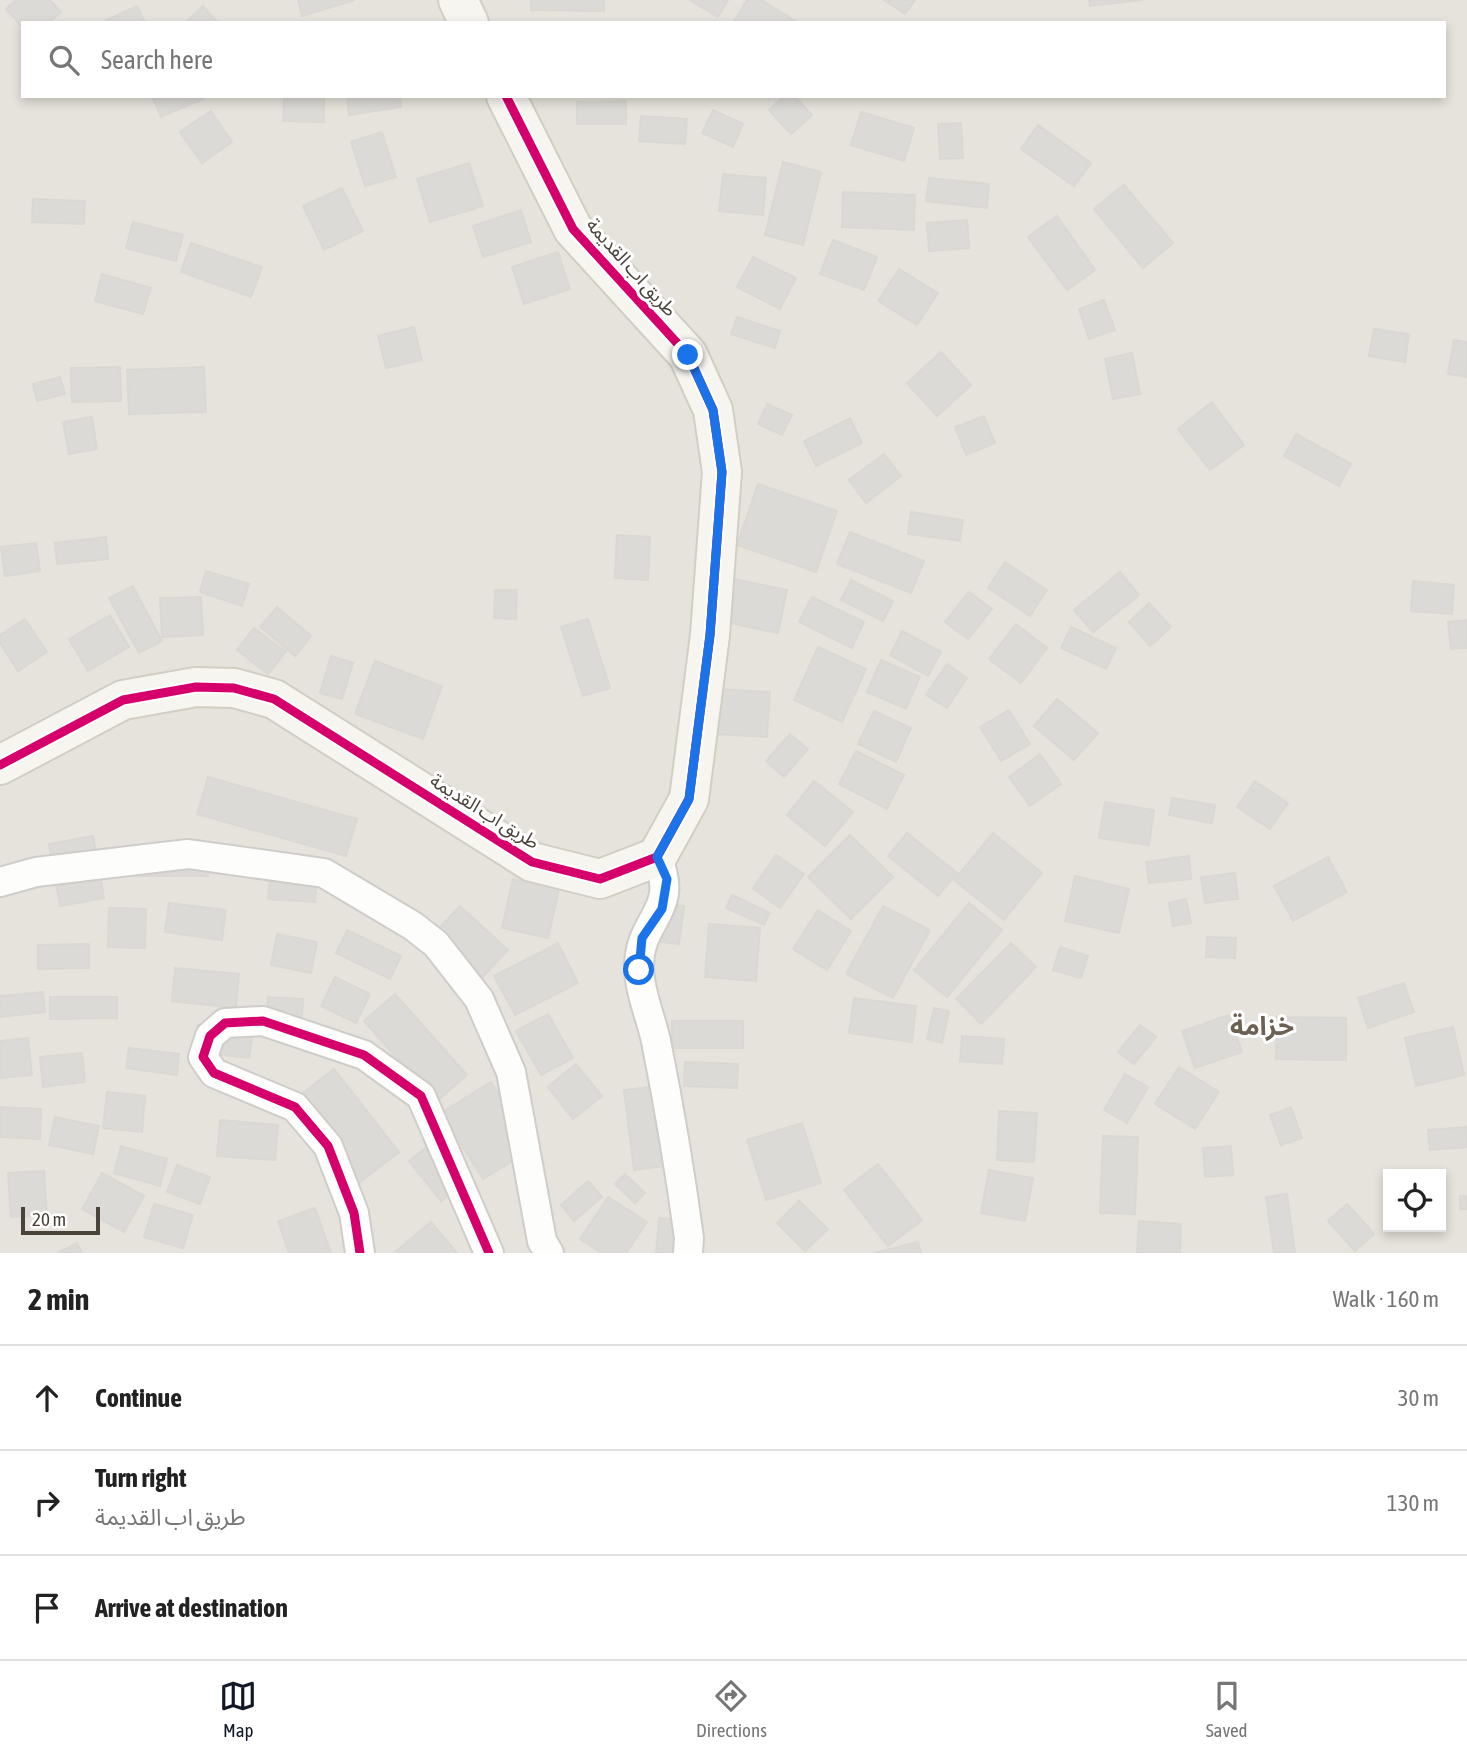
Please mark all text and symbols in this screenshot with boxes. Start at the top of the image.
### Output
search box [21,21,1446,98]
icon: search [45,41,83,79]
text: Search here [101,45,213,75]
street label: طريق اب القديمة [581,213,682,321]
route end [672,339,703,370]
street label: طريق اب القديمة [426,769,544,854]
route start [623,954,654,985]
district label: خزامة [1230,1011,1294,1041]
map controls [1383,1169,1446,1232]
button: locate [1383,1169,1446,1232]
scale bar [21,1204,100,1236]
text: 20 m [32,1208,66,1230]
text: 2 min [28,1282,89,1316]
text: Walk · 160 m [1333,1286,1439,1312]
icon: ahead [28,1379,66,1417]
text: Continue [95,1383,182,1413]
text: 30 m [1398,1385,1439,1411]
text: Turn right [95,1463,186,1493]
icon: right [28,1484,66,1522]
text: 130 m [1387,1490,1439,1516]
text: طريق اب القديمة [95,1504,246,1530]
icon: arrive [28,1589,66,1627]
text: Arrive at destination [95,1593,288,1623]
tab: Map [219,1677,257,1741]
tab: Directions [696,1677,767,1741]
tab: Saved [1206,1677,1248,1741]

